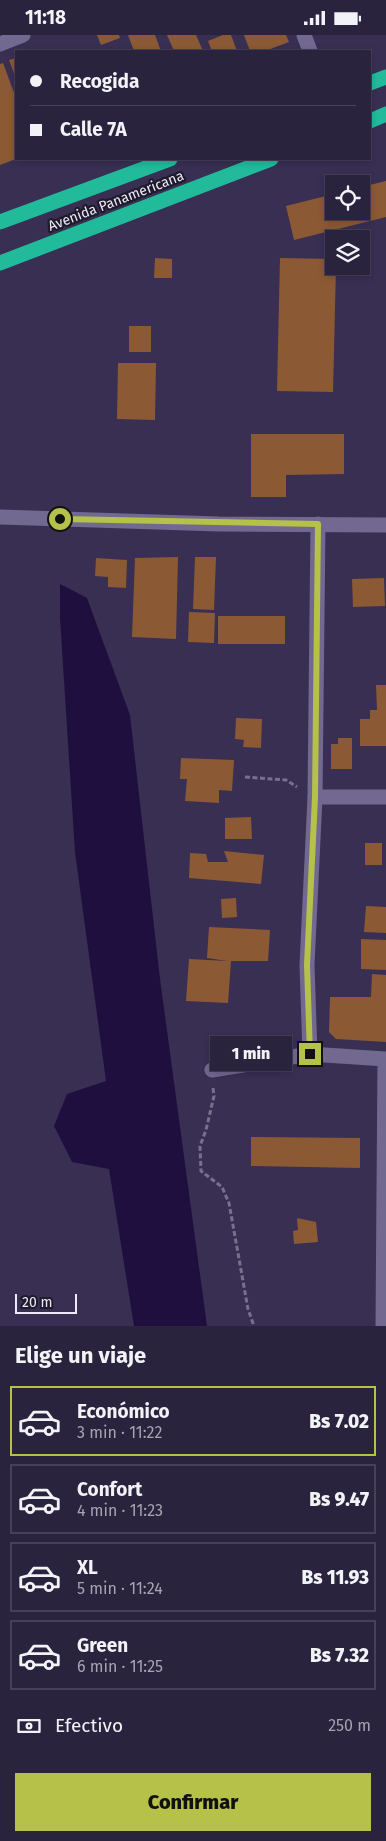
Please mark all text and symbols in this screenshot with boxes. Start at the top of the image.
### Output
text: 11:18 [25,6,66,29]
text: Recogida [60,70,139,93]
text: Calle 7A [60,118,127,141]
street label: Avenida Panamericana [46,167,186,235]
map controls [325,175,370,275]
button: locate [325,175,370,220]
button: layers [325,230,370,275]
route start [49,508,71,530]
callout: 1 min [210,1037,292,1071]
route end [299,1043,321,1065]
text: 1 min [232,1044,270,1063]
scale bar [15,1291,78,1314]
text: 20 m [22,1294,52,1311]
text: Elige un viaje [15,1342,146,1369]
icon: car [17,1399,62,1444]
text: Económico [77,1400,170,1423]
text: Bs 7.02 [309,1410,369,1433]
text: 3 min · 11:22 [77,1423,162,1442]
icon: car [17,1477,62,1522]
text: Confort [77,1478,142,1501]
text: Bs 9.47 [309,1488,369,1511]
text: 4 min · 11:23 [77,1501,163,1520]
icon: car [17,1555,62,1600]
text: XL [77,1556,98,1579]
text: Bs 11.93 [301,1566,369,1589]
text: 5 min · 11:24 [77,1579,163,1598]
icon: car [17,1633,62,1678]
text: Green [77,1634,128,1657]
text: Bs 7.32 [310,1644,369,1667]
text: 6 min · 11:25 [77,1657,163,1676]
icon: cash [15,1712,43,1740]
text: Efectivo [55,1714,123,1737]
text: 250 m [328,1716,371,1735]
button: Confirmar [15,1773,371,1831]

